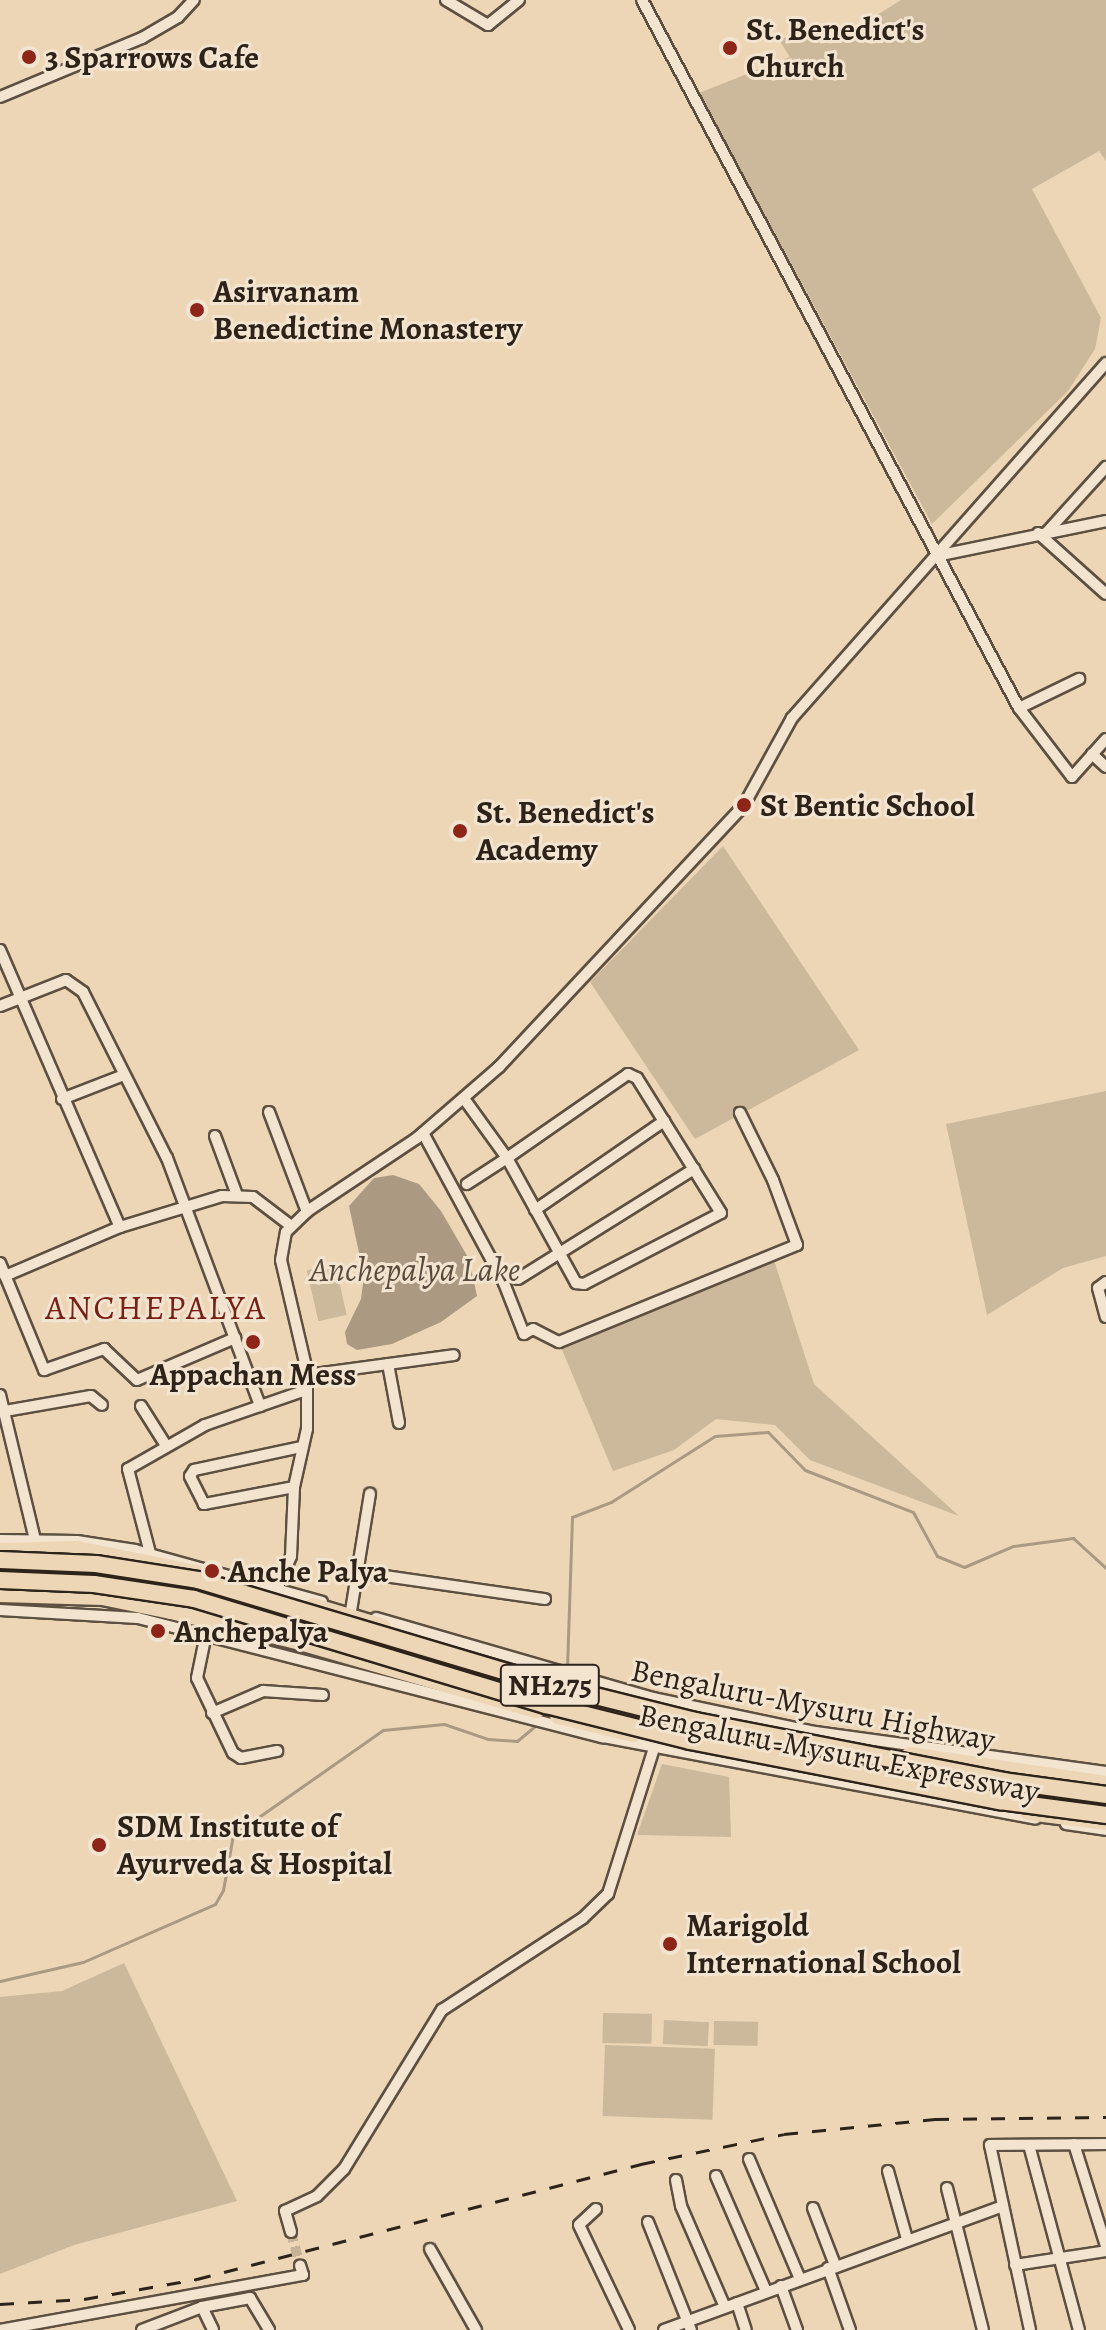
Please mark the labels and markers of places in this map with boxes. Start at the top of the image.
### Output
place label: St. Benedict's Church [746,11,925,86]
place label: 3 Sparrows Cafe [45,38,259,76]
marker: St. Benedict's Church [721,39,739,57]
marker: 3 Sparrows Cafe [20,48,38,66]
place label: Asirvanam Benedictine Monastery [213,273,522,348]
marker: Asirvanam Benedictine Monastery [188,301,206,319]
place label: St Bentic School [760,786,975,824]
place label: St. Benedict's Academy [476,794,655,869]
marker: St Bentic School [735,796,753,814]
marker: St. Benedict's Academy [451,822,469,840]
marker: Appachan Mess [244,1333,262,1351]
place label: Appachan Mess [150,1355,356,1393]
place label: Anche Palya [228,1552,388,1590]
marker: Anche Palya [203,1562,221,1580]
place label: Anchepalya [174,1612,328,1650]
marker: Anchepalya [149,1622,167,1640]
place label: SDM Institute of Ayurveda & Hospital [117,1808,392,1883]
marker: SDM Institute of Ayurveda & Hospital [88,1834,110,1856]
place label: Marigold International School [686,1907,961,1982]
marker: Marigold International School [661,1935,679,1953]

